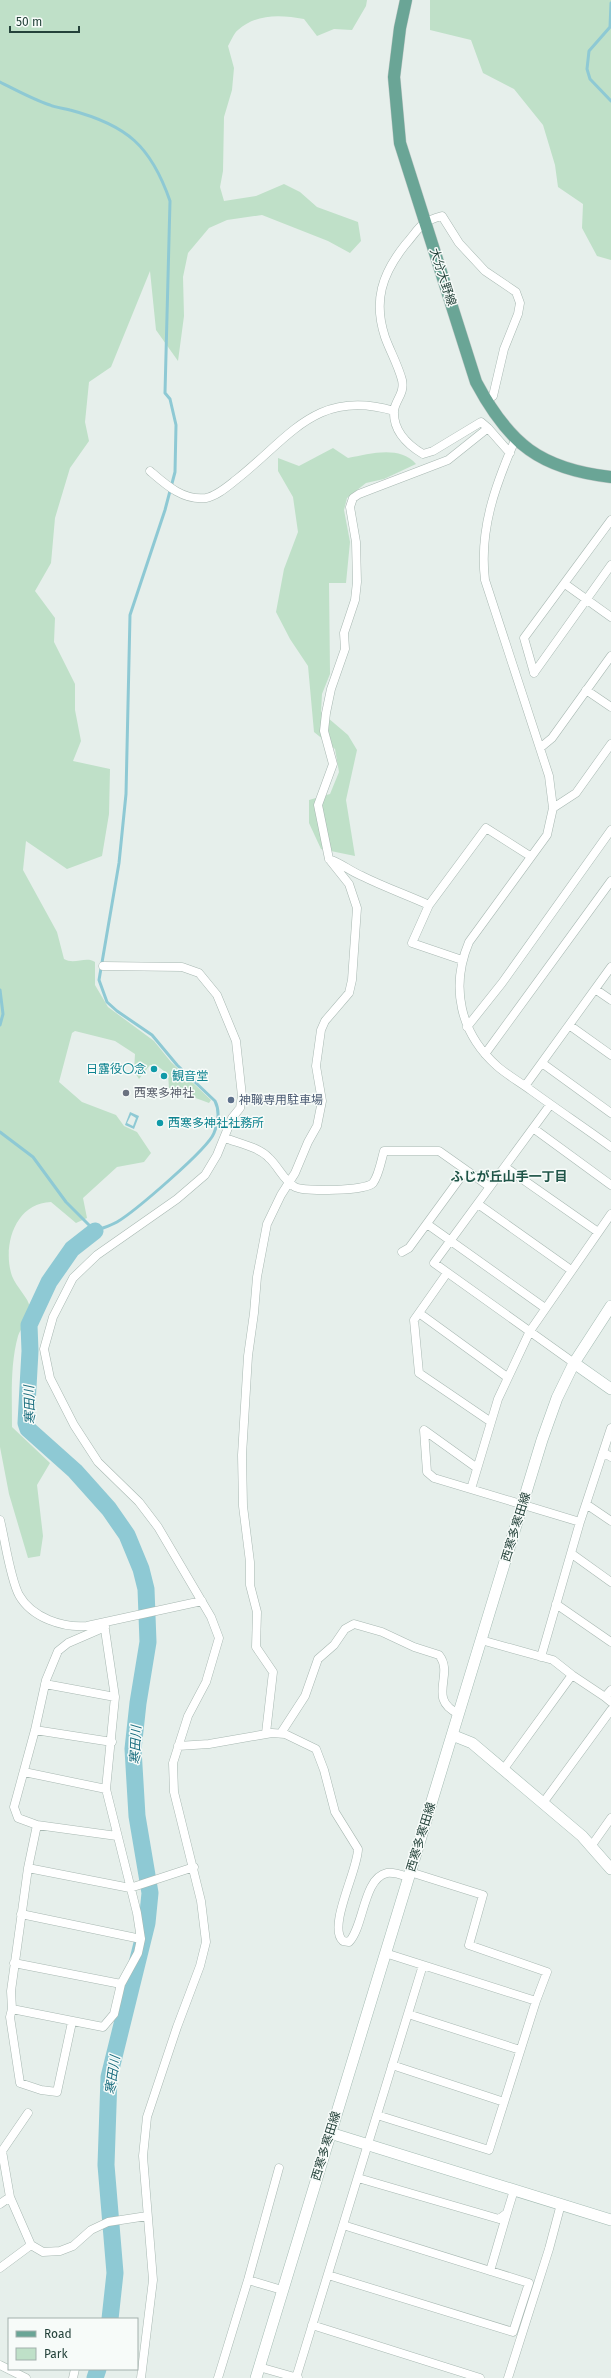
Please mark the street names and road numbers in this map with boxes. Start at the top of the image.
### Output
street label: 大分大野線 [427,246,459,308]
street label: 西寒多寒田線 [499,1491,533,1563]
street label: 西寒多寒田線 [404,1801,438,1873]
street label: 西寒多寒田線 [309,2110,343,2182]

